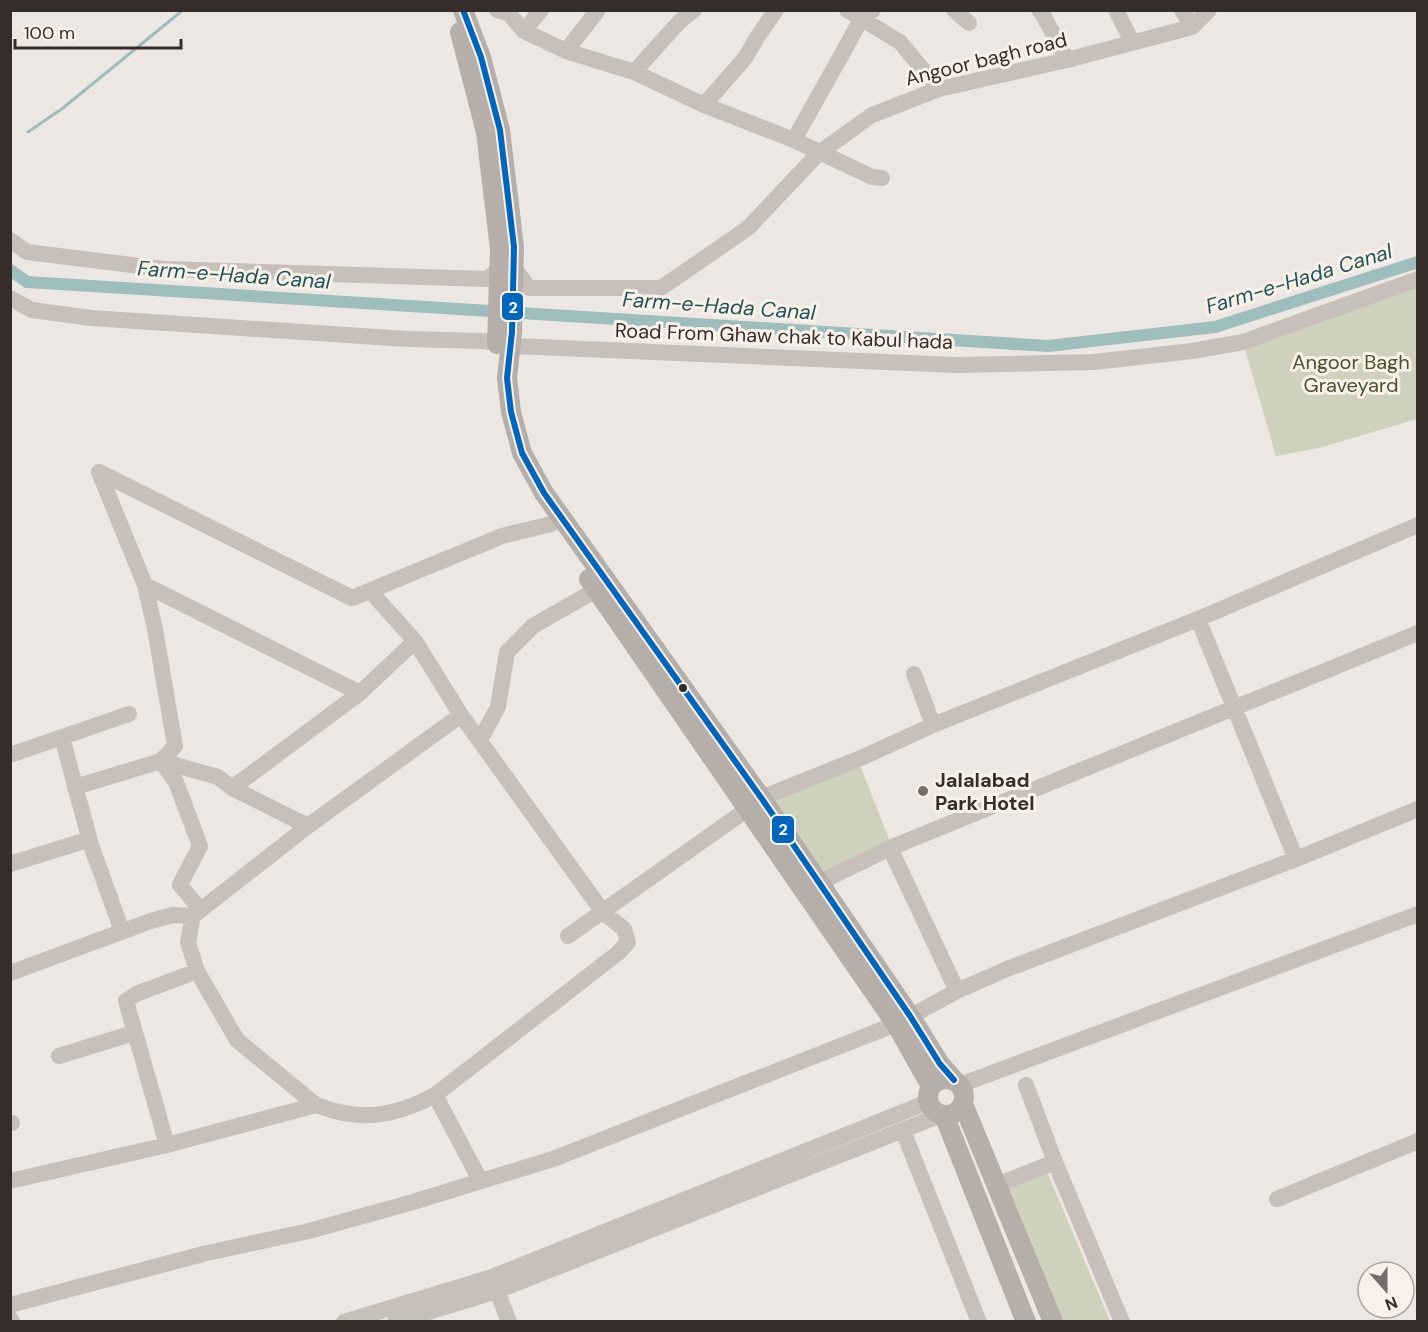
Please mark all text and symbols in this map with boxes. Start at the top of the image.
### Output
scale bar [15,12,182,50]
text: 100 m [24,21,75,45]
street label: Angoor bagh road [902,26,1070,92]
water label: Farm-e-Hada Canal [1202,237,1396,321]
water label: Farm-e-Hada Canal [137,254,332,296]
water label: Farm-e-Hada Canal [622,285,817,327]
line badge: 2 [501,292,524,321]
text: 2 [508,297,518,318]
street label: Road From Ghaw chak to Kabul hada [615,317,953,355]
park label: Angoor Bagh Graveyard [1292,349,1410,398]
unlabelled marker [677,682,689,694]
place label: Jalalabad Park Hotel [935,767,1035,816]
marker: Jalalabad Park Hotel [916,784,930,798]
line badge: 2 [771,815,795,844]
text: 2 [778,819,788,840]
north arrow [1356,1260,1416,1320]
text: N [1382,1292,1400,1315]

